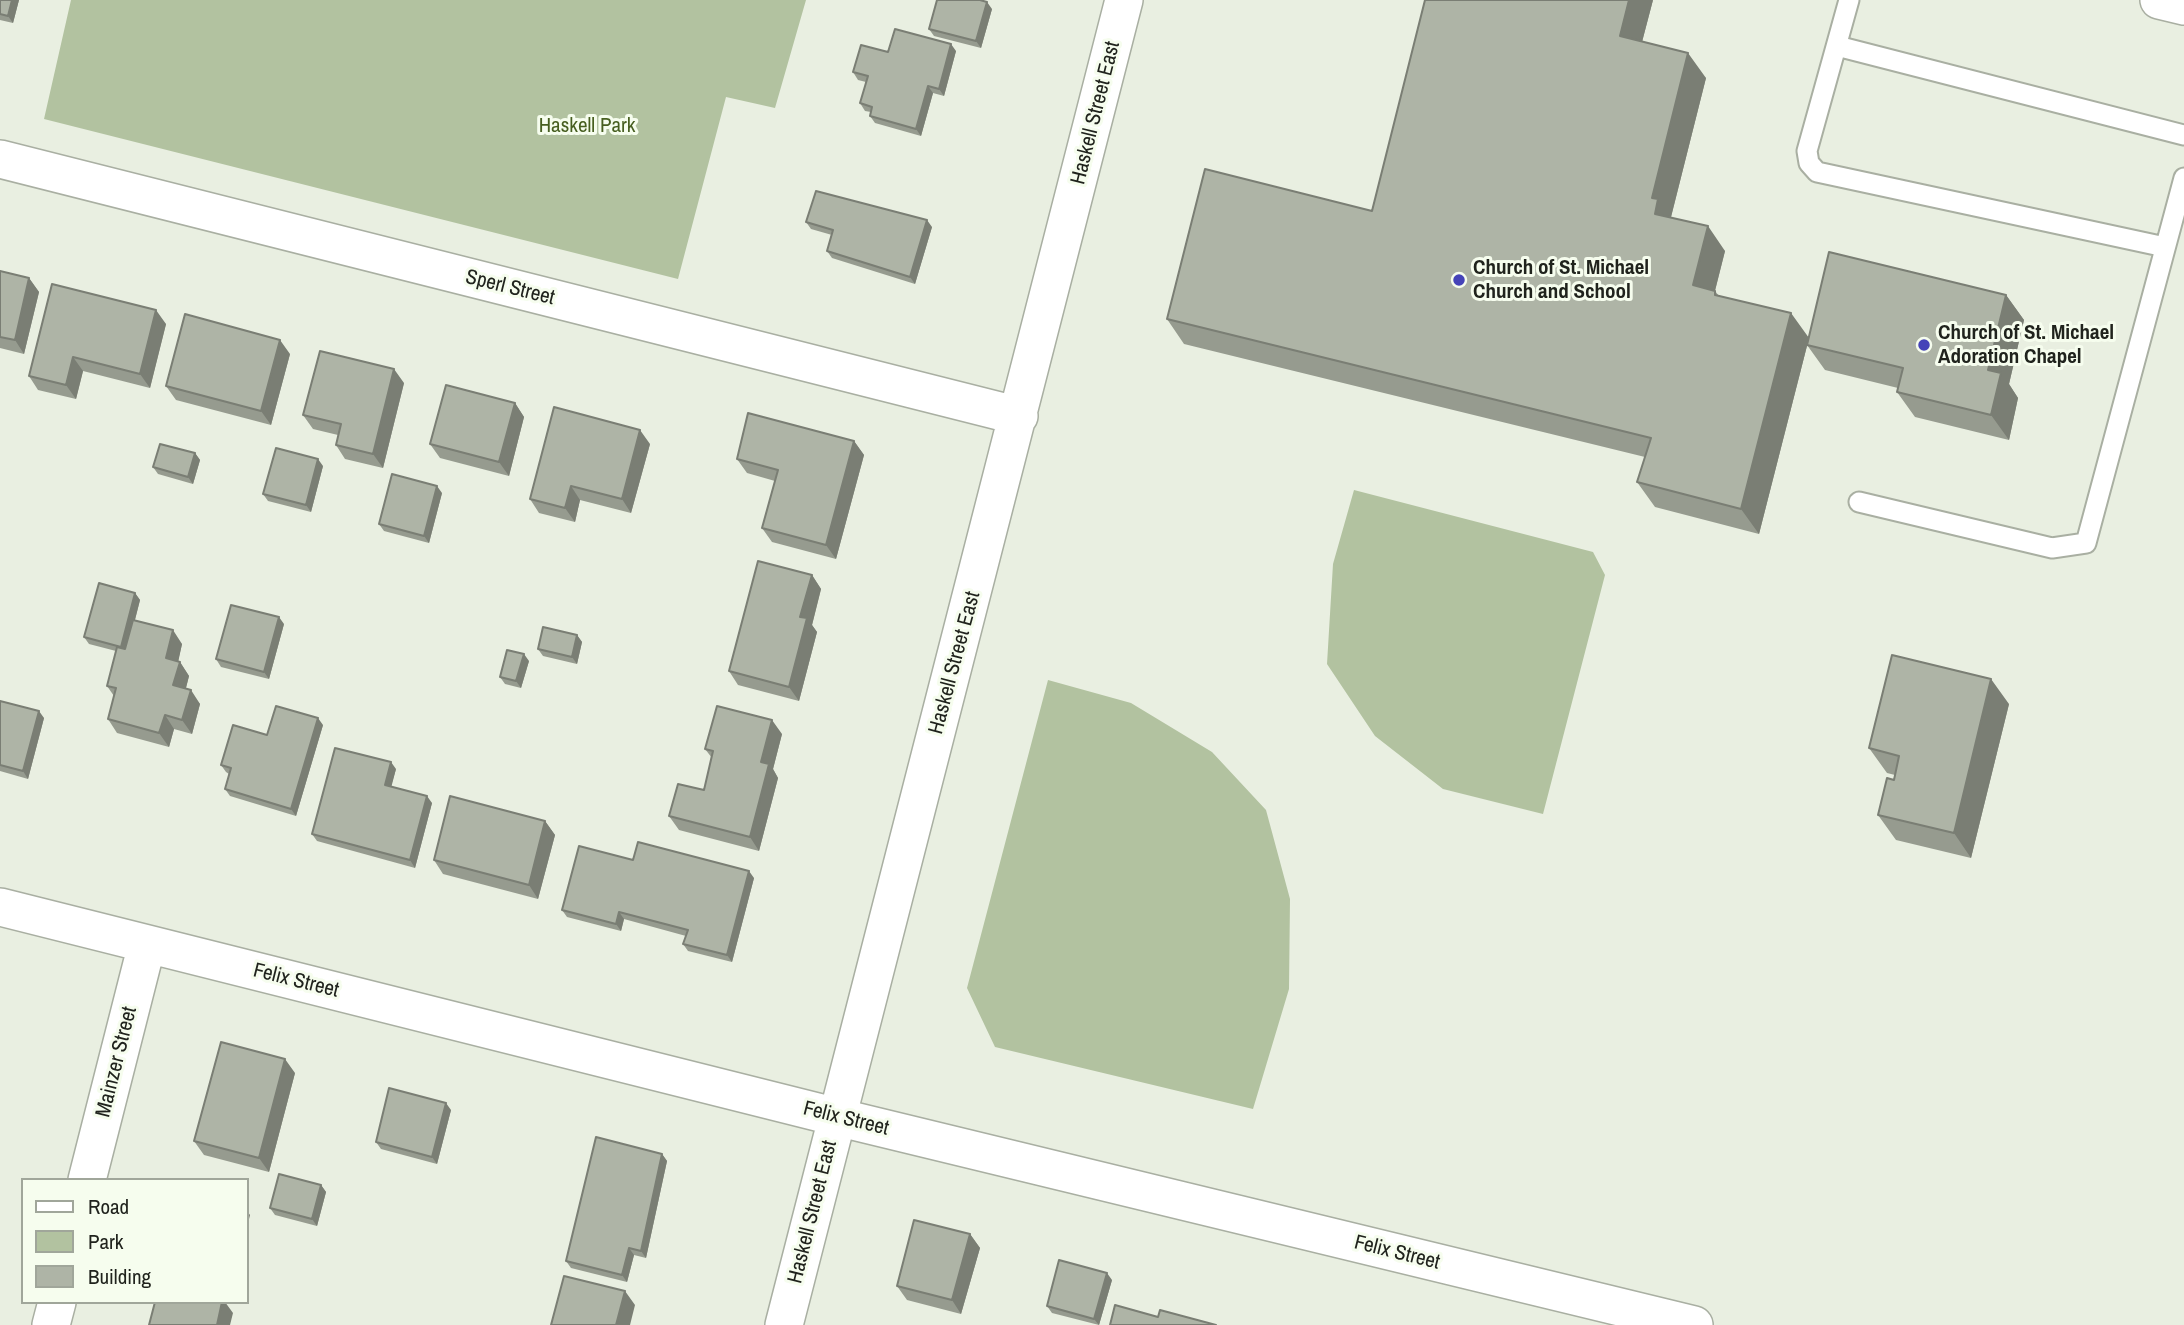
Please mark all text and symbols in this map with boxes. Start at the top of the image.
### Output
street label: Haskell Street East [1066,39,1126,187]
park label: Haskell Park [539,113,635,139]
place label: Church of St. Michael Church and School [1473,255,1649,305]
street label: Sperl Street [463,265,557,311]
marker: Church of St. Michael Church and School [1451,272,1467,288]
place label: Church of St. Michael Adoration Chapel [1938,320,2114,370]
marker: Church of St. Michael Adoration Chapel [1916,337,1932,353]
street label: Haskell Street East [924,589,986,737]
street label: Felix Street [251,958,341,1004]
street label: Mainzer Street [91,1004,143,1120]
street label: Felix Street [801,1096,891,1142]
street label: Haskell Street East [783,1138,843,1286]
legend [21,1178,248,1304]
text: Road [88,1192,129,1221]
text: Park [88,1227,123,1256]
street label: Felix Street [1352,1230,1442,1276]
text: Building [88,1262,151,1291]

